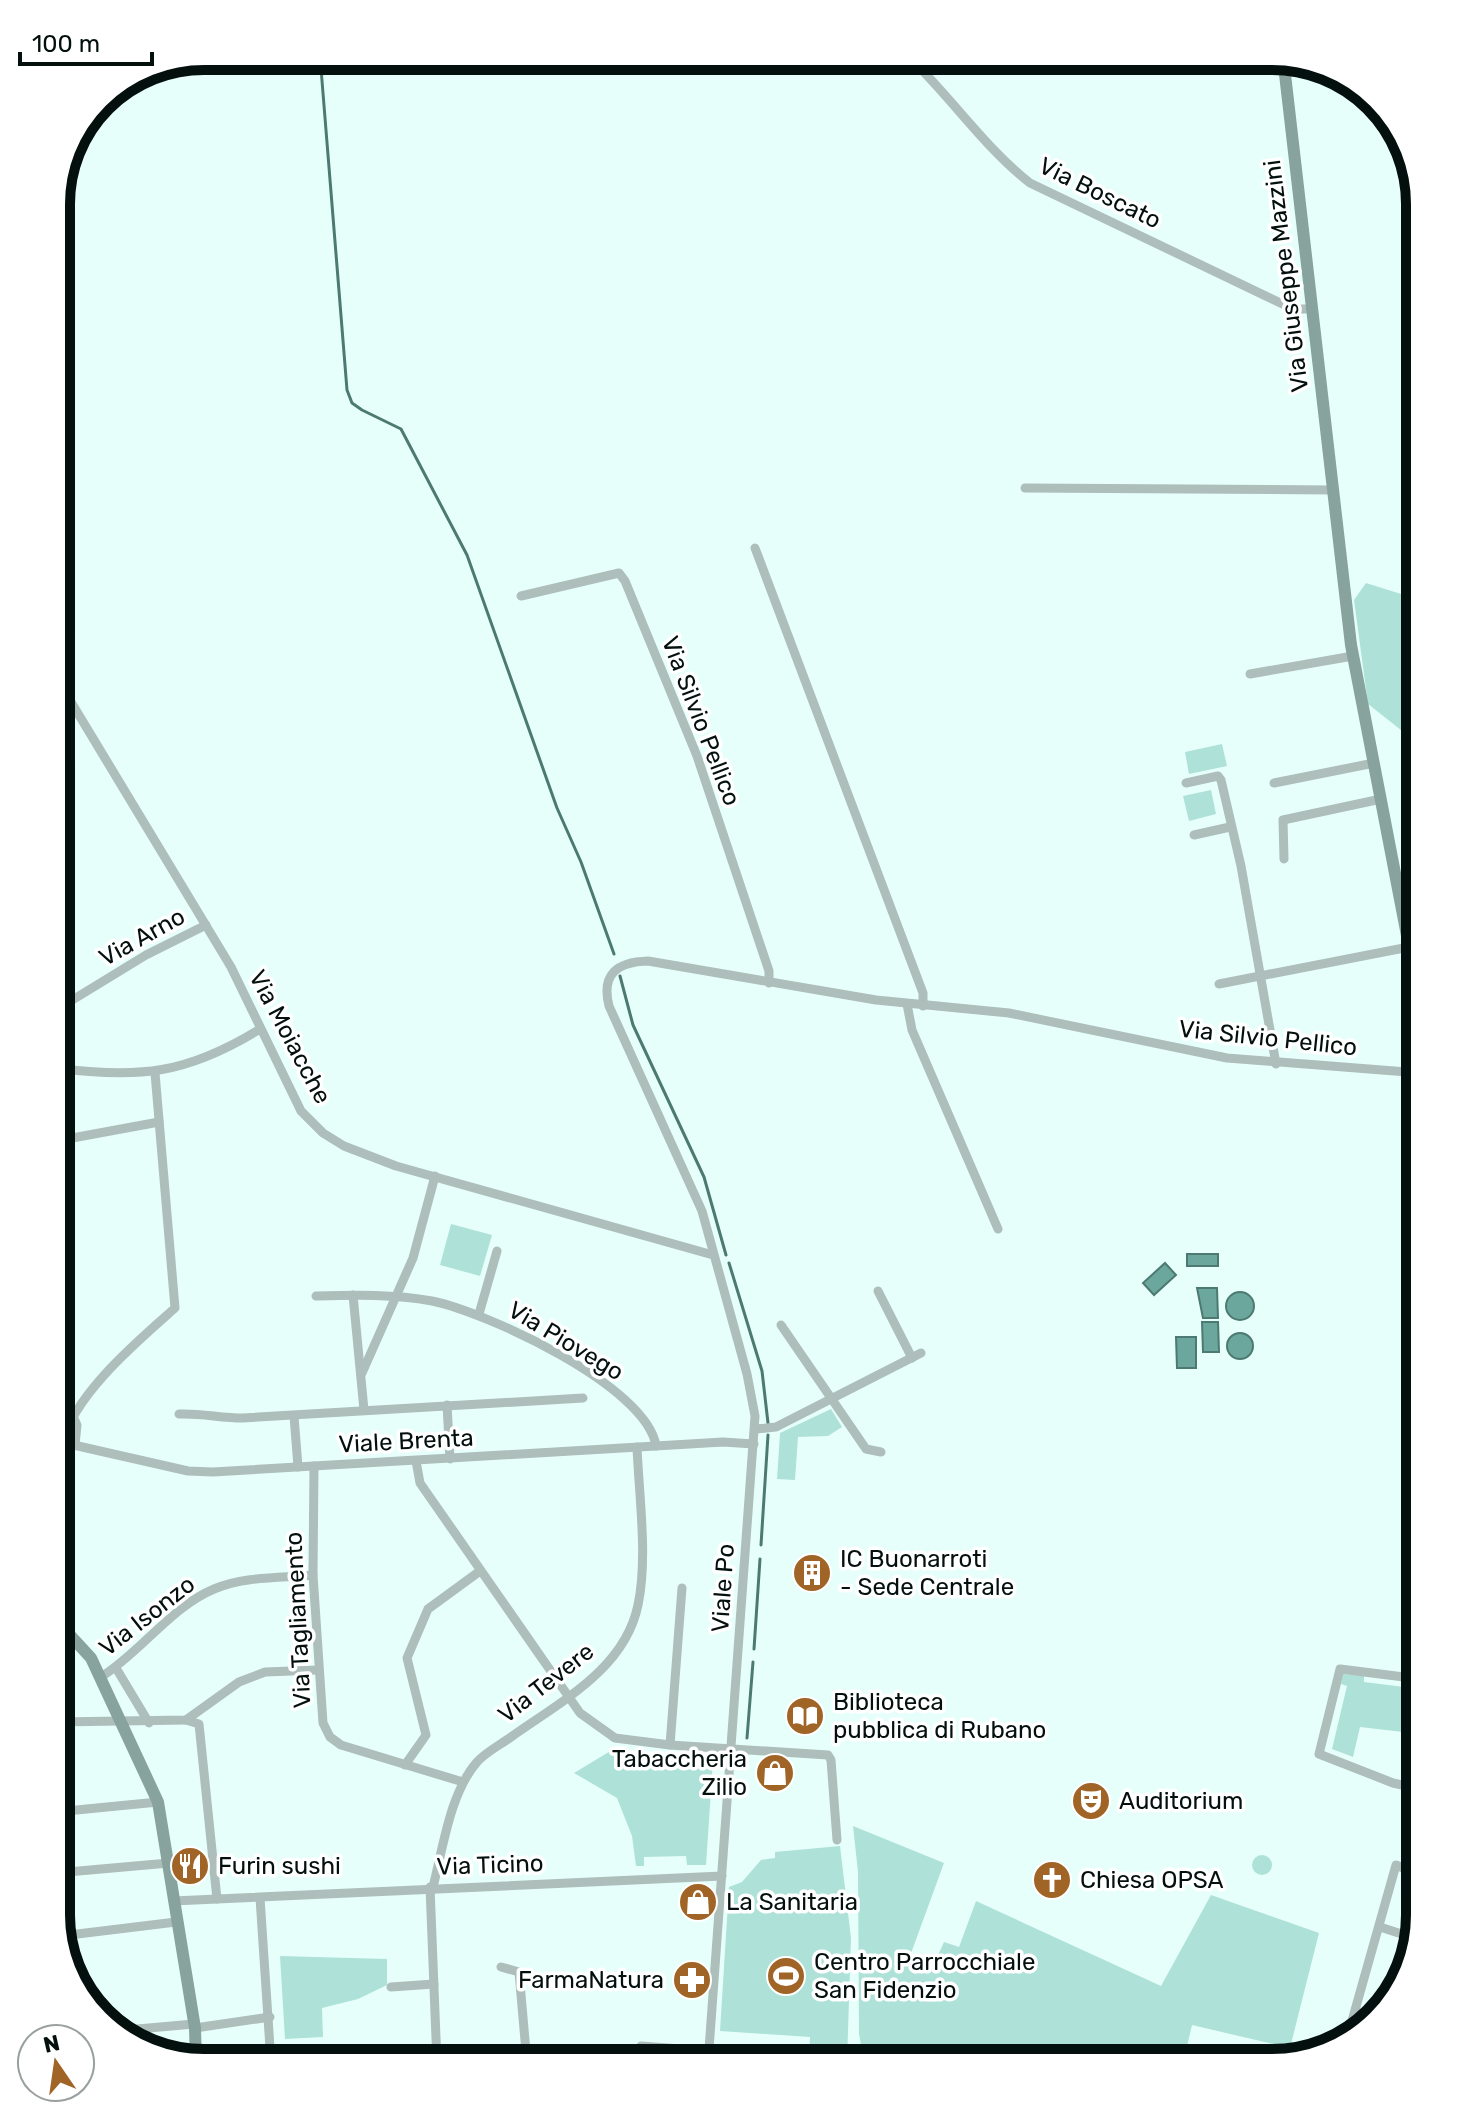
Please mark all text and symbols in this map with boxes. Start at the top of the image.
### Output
scale bar [20,16,152,66]
text: 100 m [32,30,100,58]
street label: Via Boscato [1034,151,1166,235]
street label: Via Giuseppe Mazzini [1258,158,1314,394]
street label: Via Silvio Pellico [656,632,746,810]
street label: Via Arno [94,902,190,972]
street label: Via Moiacche [243,966,337,1108]
street label: Via Silvio Pellico [1177,1015,1359,1061]
street label: Via Piovego [503,1296,629,1386]
street label: Viale Brenta [338,1423,474,1459]
street label: Via Tagliamento [279,1531,317,1709]
street label: Viale Po [706,1543,740,1633]
place label: IC Buonarroti - Sede Centrale [840,1545,1014,1601]
building icon: IC Buonarroti - Sede Centrale [791,1552,833,1594]
street label: Via Isonzo [94,1570,200,1662]
street label: Via Tevere [493,1637,599,1729]
place label: Biblioteca pubblica di Rubano [833,1688,1046,1744]
library icon: Biblioteca pubblica di Rubano [784,1695,826,1737]
place label: Tabaccheria Zilio [612,1745,747,1801]
shop icon: Tabaccheria Zilio [754,1752,796,1794]
theatre icon: Auditorium [1070,1780,1112,1822]
place label: Auditorium [1119,1787,1243,1815]
restaurant icon: Furin sushi [169,1845,211,1887]
street label: Via Ticino [436,1849,544,1881]
place label: Furin sushi [218,1852,341,1880]
church icon: Chiesa OPSA [1031,1859,1073,1901]
place label: Chiesa OPSA [1080,1866,1224,1894]
shop icon: La Sanitaria [677,1881,719,1923]
place label: La Sanitaria [726,1888,858,1916]
place label: Centro Parrocchiale San Fidenzio [814,1948,1035,2004]
sports icon: Centro Parrocchiale San Fidenzio [765,1955,807,1997]
pharmacy icon: FarmaNatura [671,1959,713,2001]
place label: FarmaNatura [518,1966,664,1994]
north arrow [16,2023,96,2103]
text: N [41,2029,62,2059]

